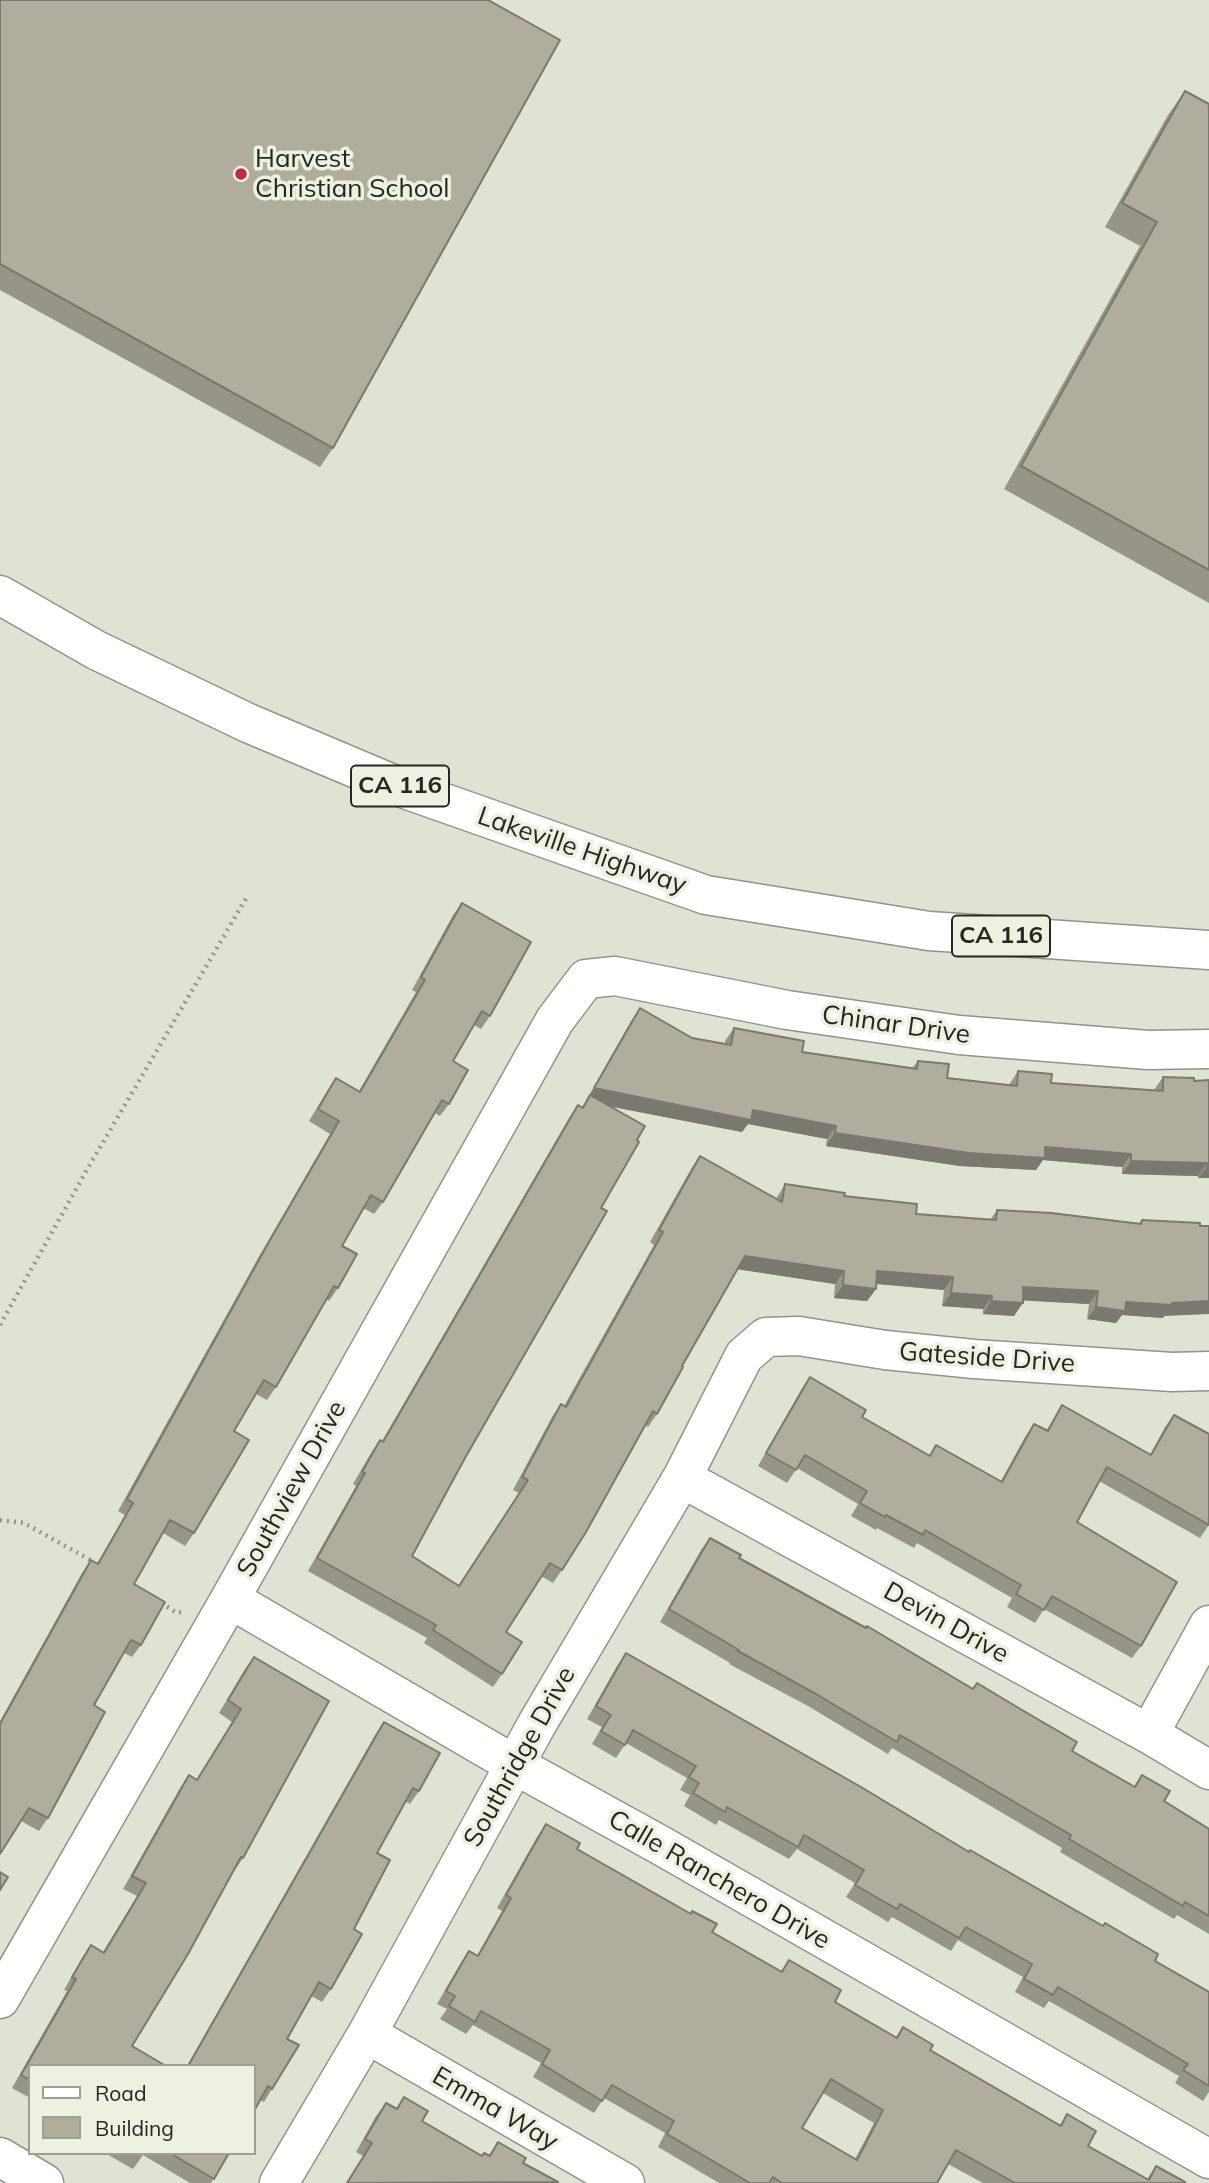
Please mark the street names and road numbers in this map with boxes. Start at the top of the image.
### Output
road number: CA 116 [351,766,449,806]
street label: Lakeville Highway [474,801,690,901]
road number: CA 116 [952,916,1050,956]
street label: Chinar Drive [820,999,972,1051]
street label: Gateside Drive [898,1336,1076,1380]
street label: Southview Drive [231,1396,353,1582]
street label: Devin Drive [878,1576,1014,1670]
street label: Southridge Drive [458,1662,582,1852]
street label: Calle Ranchero Drive [603,1804,835,1956]
street label: Emma Way [427,2060,563,2158]

